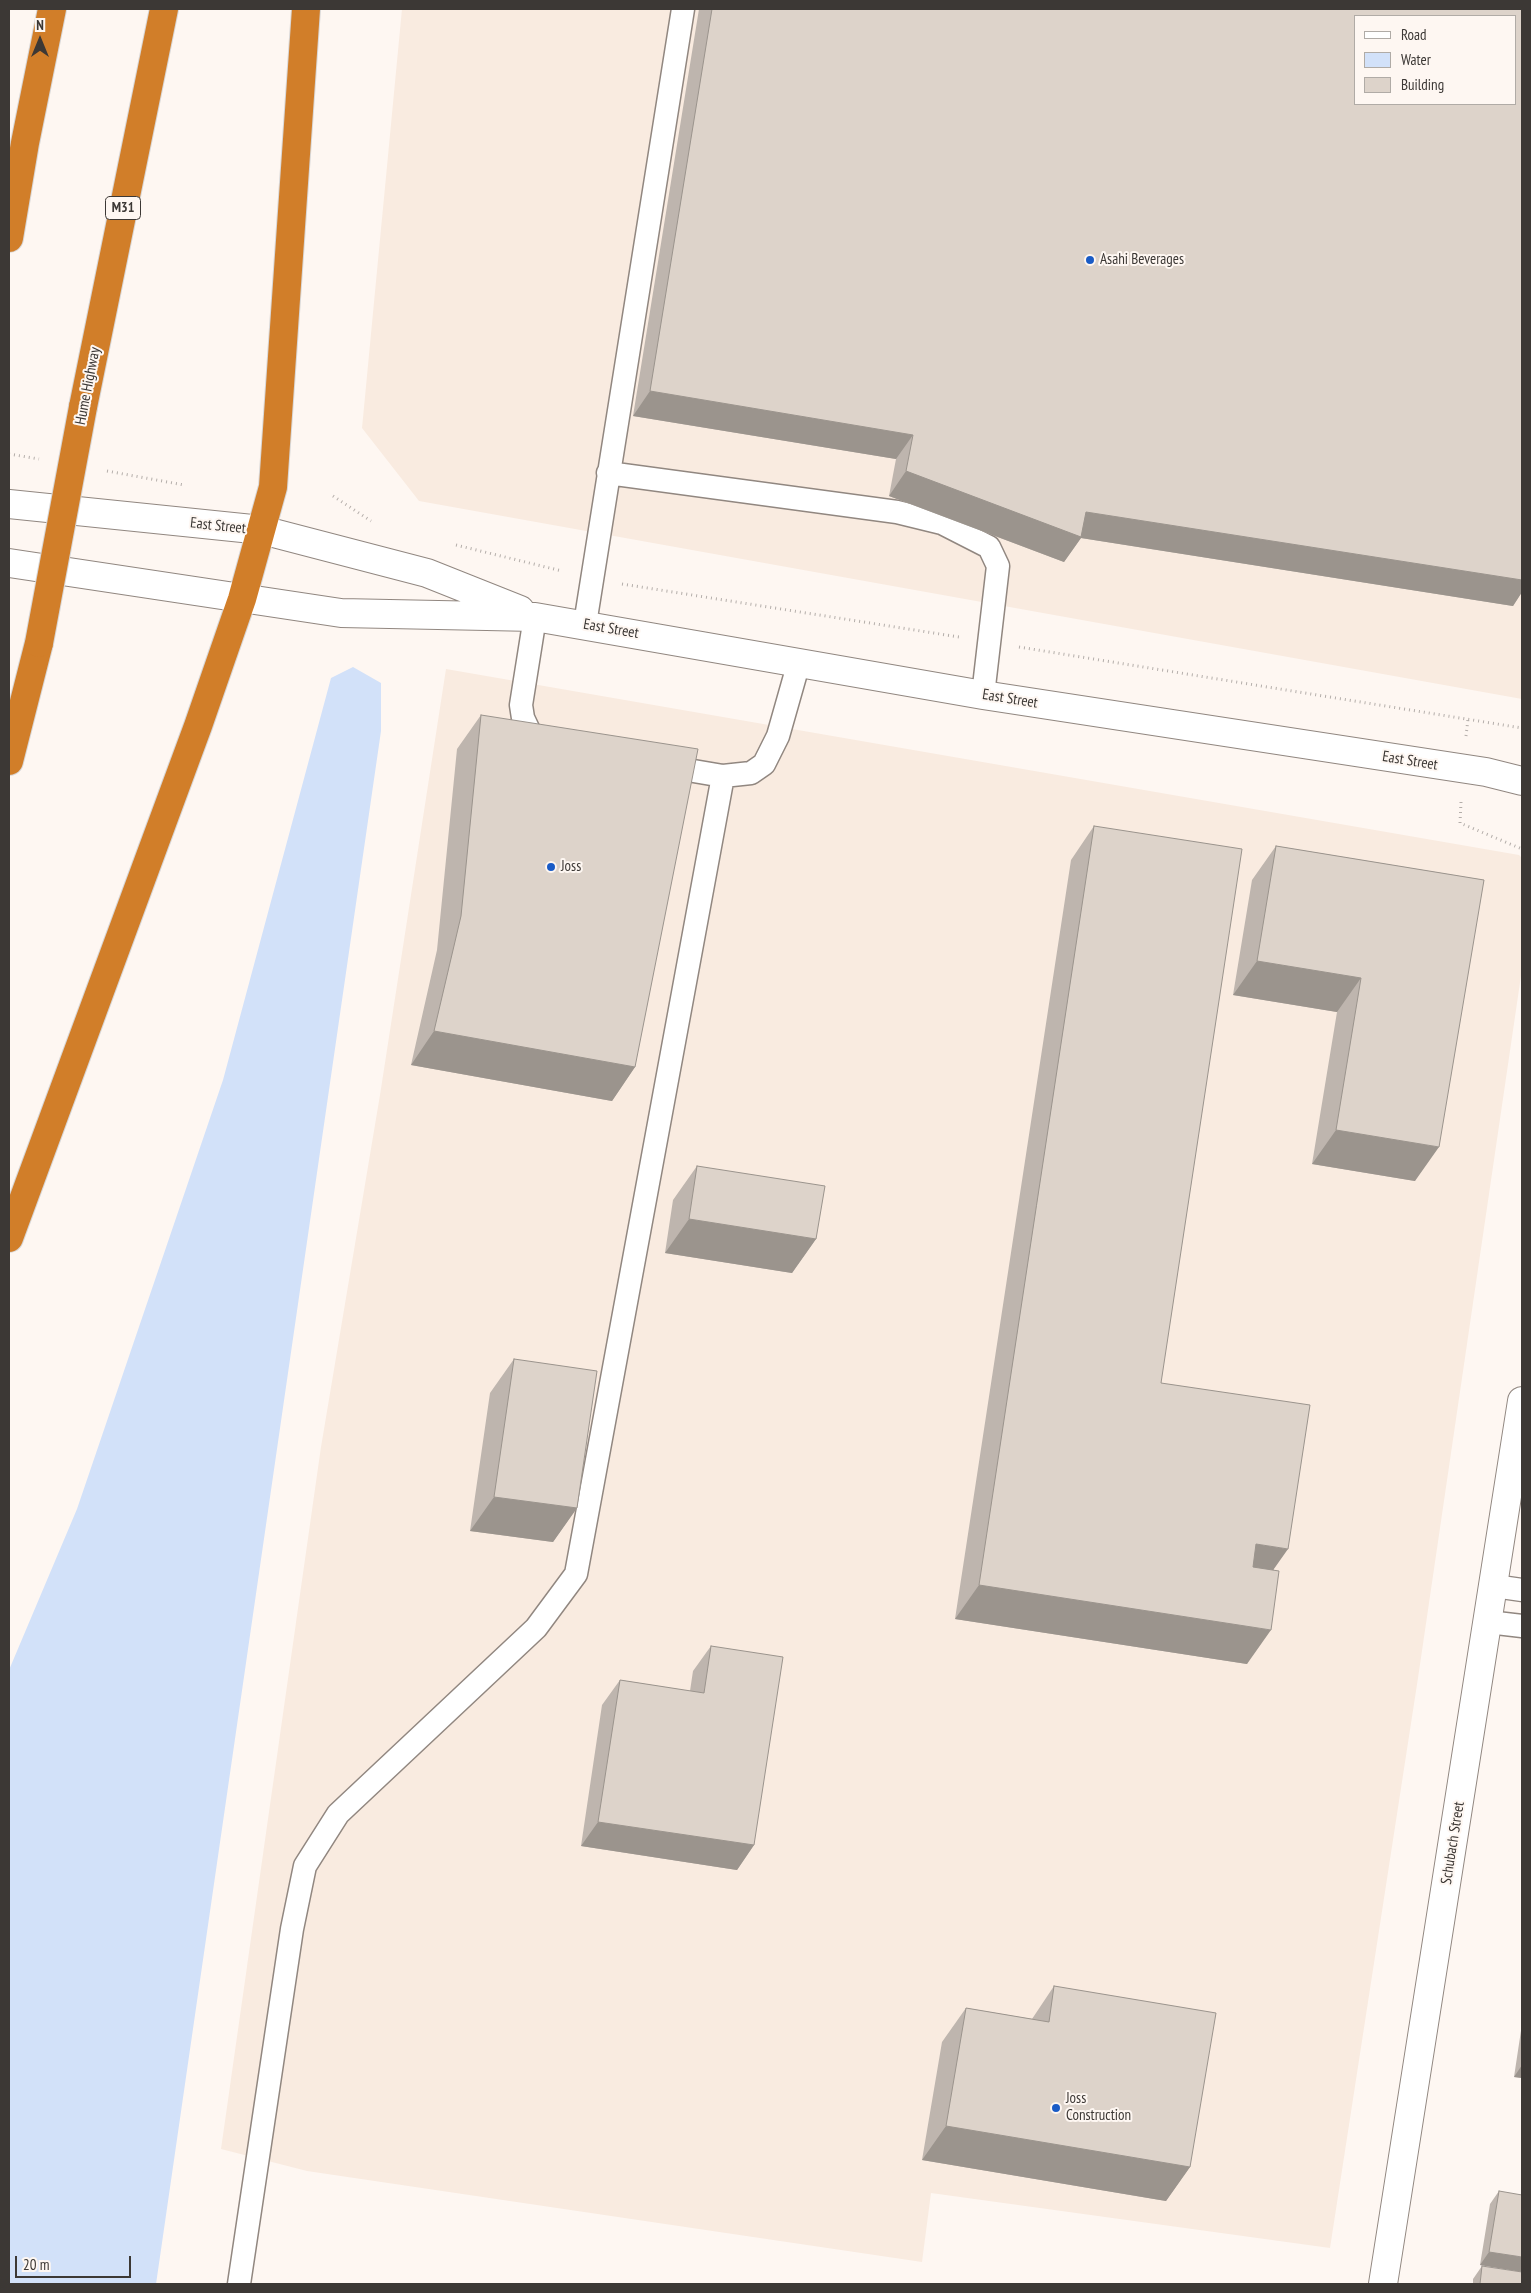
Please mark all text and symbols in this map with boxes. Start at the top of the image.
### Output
north arrow [15,15,65,65]
legend [1354,15,1516,105]
text: N [36,16,44,34]
text: Road [1401,25,1427,44]
text: Water [1401,50,1431,69]
text: Building [1401,75,1444,94]
road number: M31 [106,197,140,220]
place label: Asahi Beverages [1100,251,1184,269]
marker: Asahi Beverages [1084,254,1096,266]
street label: Hume Highway [72,346,104,426]
street label: East Street [189,514,247,538]
street label: East Street [582,615,640,643]
street label: East Street [981,686,1039,712]
street label: East Street [1381,748,1439,774]
place label: Joss [561,858,581,876]
marker: Joss [545,861,557,873]
street label: Schubach Street [1438,1800,1468,1886]
place label: Joss Construction [1066,2090,1131,2125]
marker: Joss Construction [1050,2102,1062,2114]
scale bar [18,2246,134,2278]
text: 20 m [23,2255,49,2274]

